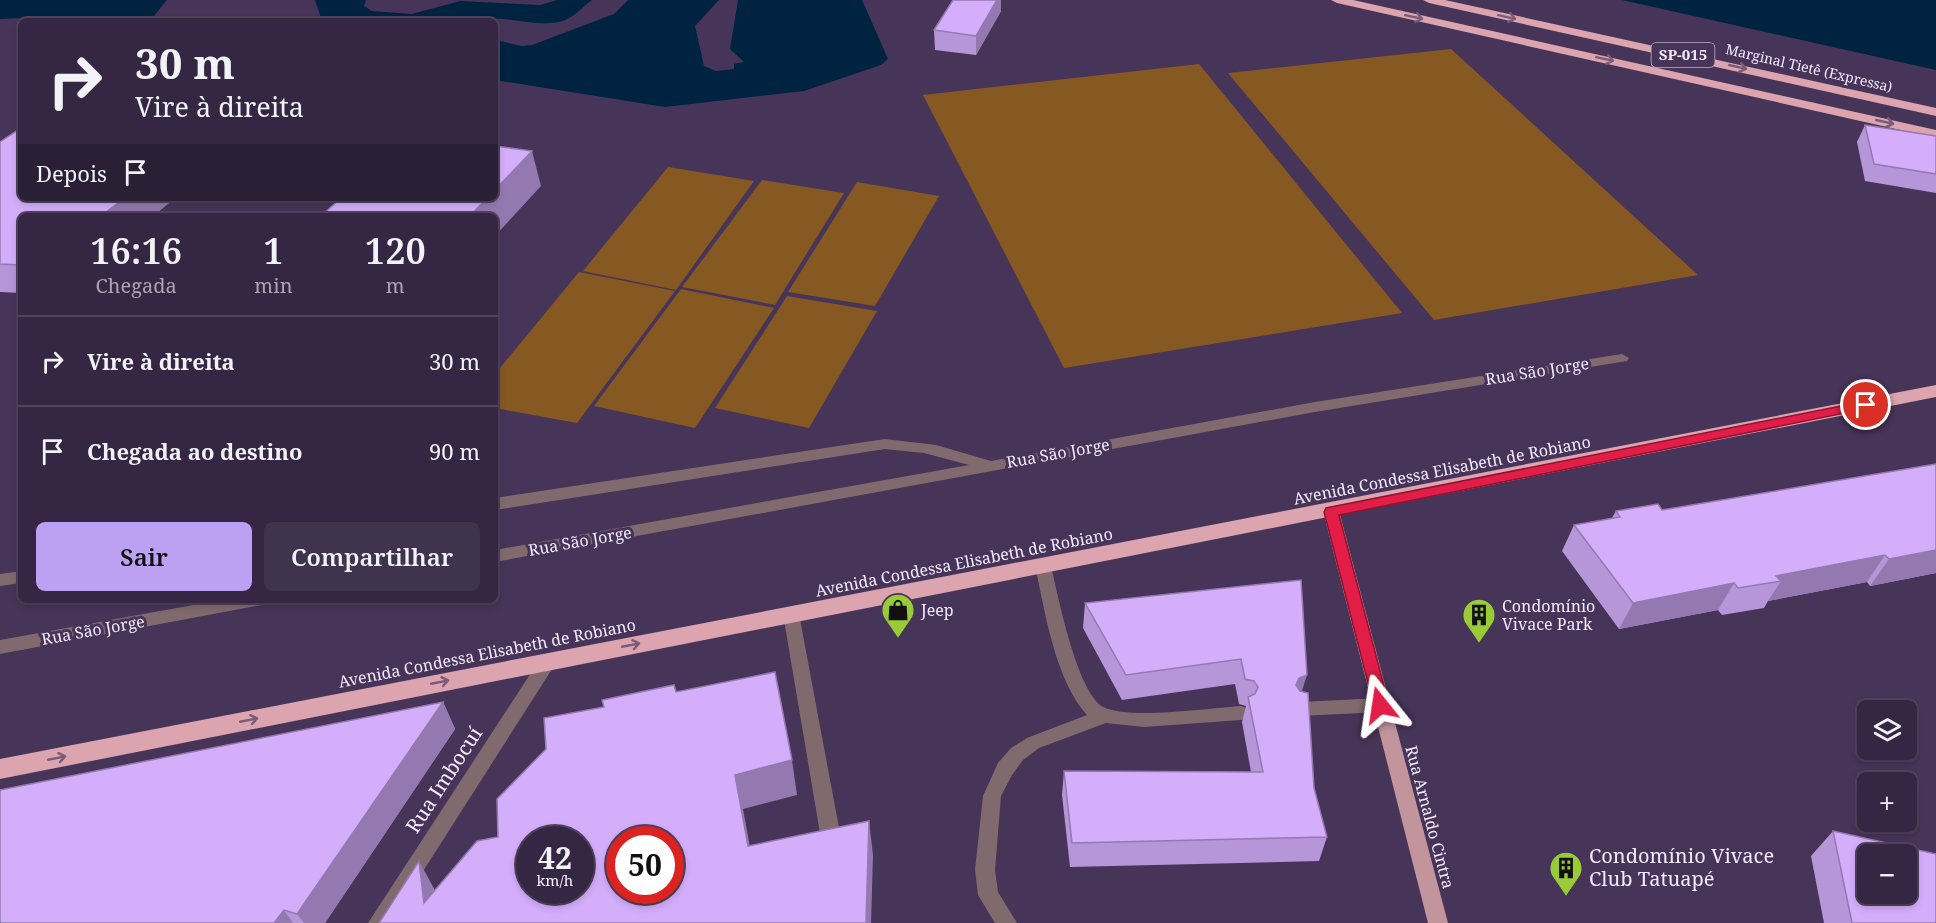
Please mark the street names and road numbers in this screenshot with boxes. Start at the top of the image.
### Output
street label: Marginal Tietê (Expressa) [1724,39,1895,96]
road number: SP-015 [1652,43,1714,67]
street label: Rua São Jorge [1484,352,1590,390]
street label: Avenida Condessa Elisabeth de Robiano [1292,430,1592,510]
street label: Rua São Jorge [1005,433,1111,473]
street label: Rua São Jorge [527,521,633,561]
street label: Avenida Condessa Elisabeth de Robiano [814,522,1114,602]
street label: Rua São Jorge [40,610,146,650]
street label: Avenida Condessa Elisabeth de Robiano [337,613,637,693]
street label: Rua Imbocuí [399,721,488,838]
street label: Rua Arnaldo Cintra [1400,743,1460,891]

